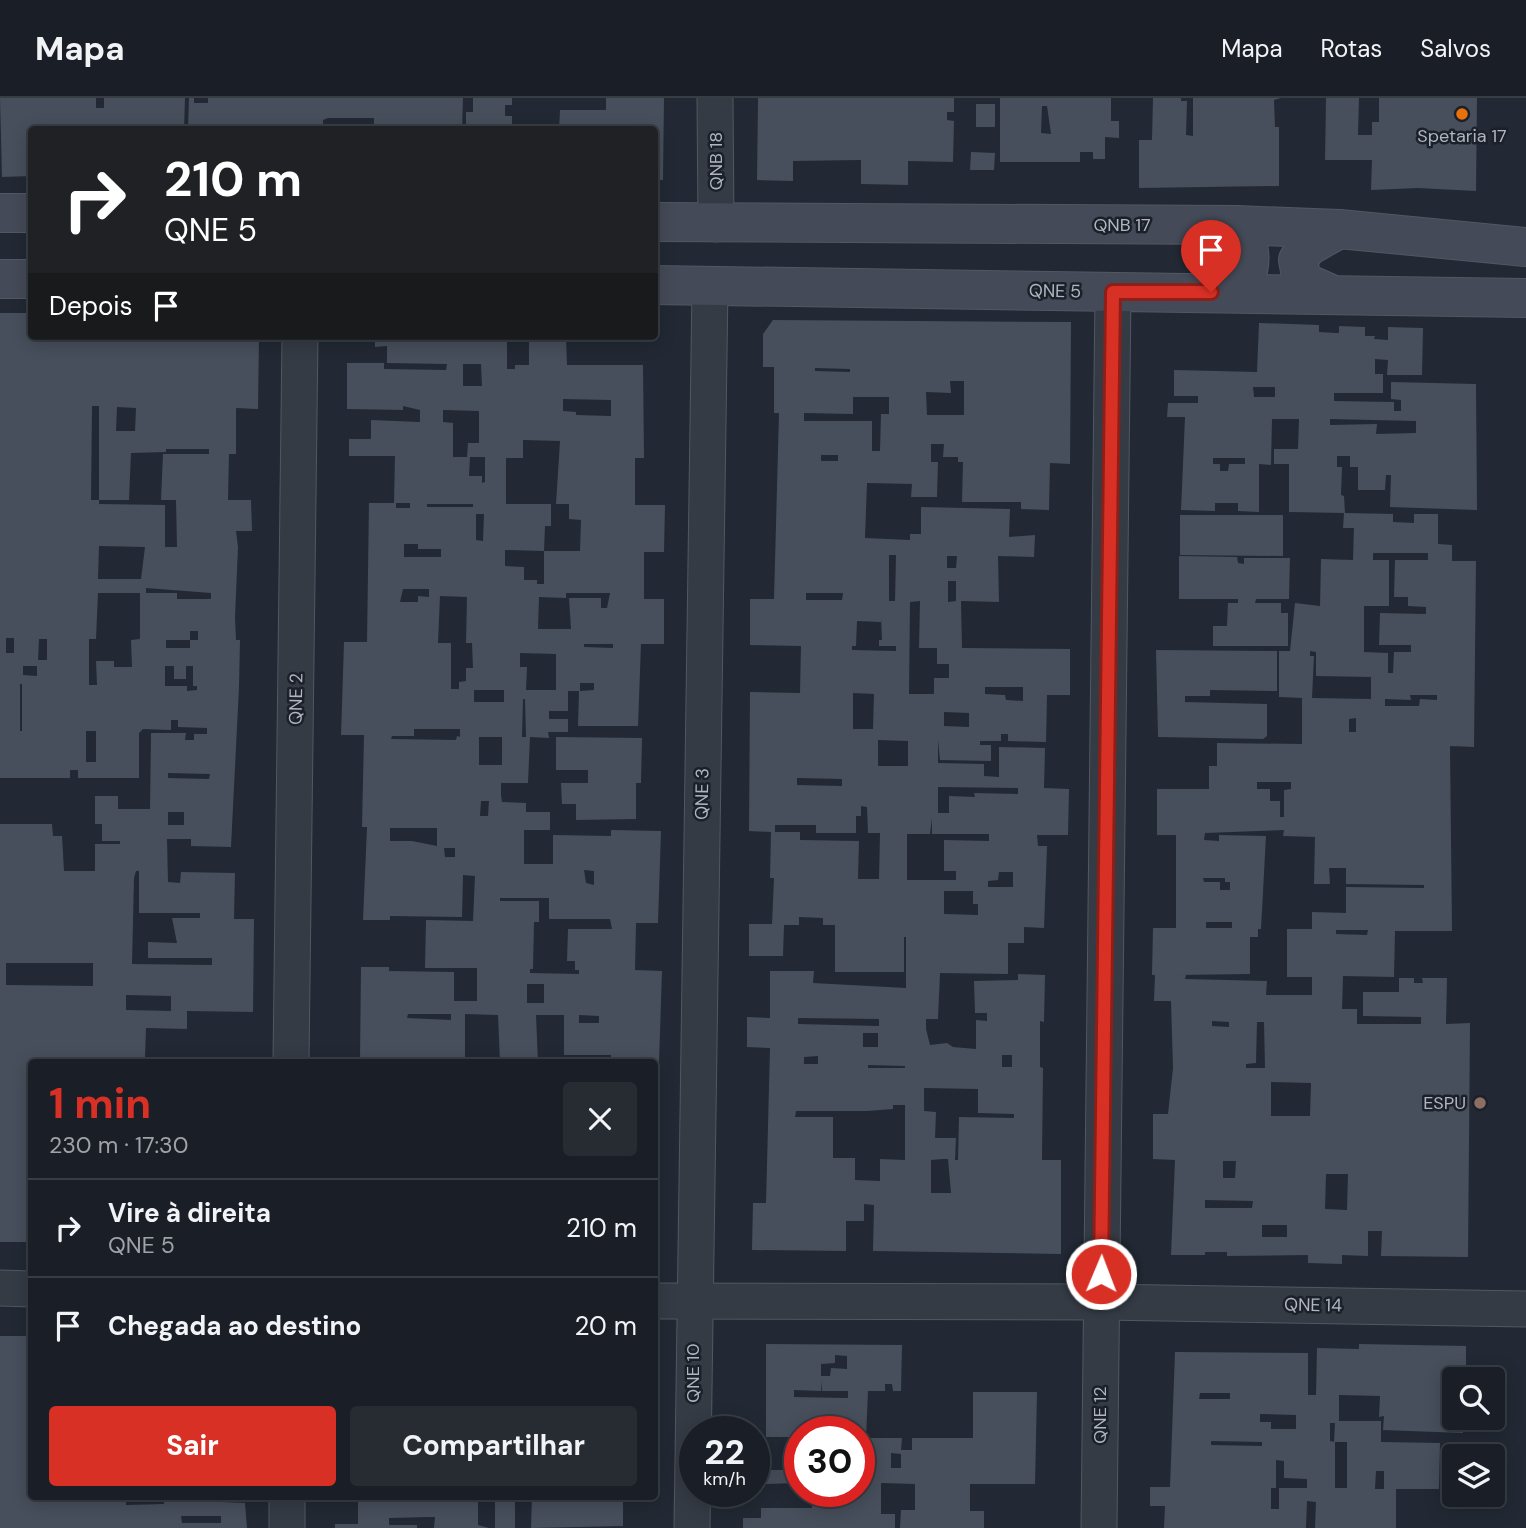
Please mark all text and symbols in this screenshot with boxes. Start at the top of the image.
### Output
text: Mapa [35,27,125,70]
text: Mapa [1221,33,1283,64]
text: Rotas [1321,33,1382,64]
text: Salvos [1420,33,1491,64]
marker: Spetaria 17 [1454,106,1470,122]
place label: Spetaria 17 [1417,124,1507,148]
street label: QNB 18 [704,132,728,190]
text: 210 m [164,147,302,211]
icon: right [49,154,140,245]
text: QNE 5 [164,209,257,251]
street label: QNB 17 [1093,213,1151,237]
pin [1181,220,1241,292]
icon: arrive [1192,231,1230,269]
street label: QNE 5 [1029,279,1081,303]
icon: arrive [147,287,185,325]
text: Depois [49,289,133,323]
street label: QNE 2 [284,673,308,725]
street label: QNE 3 [690,768,714,820]
text: 1 min [49,1076,151,1131]
button: close [563,1082,637,1156]
place label: ESPU [1423,1091,1466,1115]
marker: ESPU [1472,1095,1488,1111]
text: 230 m · 17:30 [49,1130,188,1160]
text: Vire à direita [108,1196,271,1230]
icon: right [49,1209,87,1247]
text: 210 m [566,1211,637,1245]
text: QNE 5 [108,1230,175,1260]
position arrow [1064,1237,1138,1311]
street label: QNE 14 [1284,1292,1342,1318]
icon: arrive [49,1307,87,1345]
text: Chegada ao destino [108,1309,361,1343]
text: 20 m [574,1309,637,1343]
street label: QNE 10 [681,1343,705,1403]
map controls [1442,1367,1505,1507]
button: search [1442,1367,1505,1430]
street label: QNE 12 [1088,1386,1112,1444]
button: Sair [49,1406,336,1486]
button: Compartilhar [350,1406,637,1486]
speed limit sign: 30 [784,1416,875,1507]
text: 22 [704,1429,745,1475]
button: layers [1442,1444,1505,1507]
text: km/h [703,1467,746,1491]

